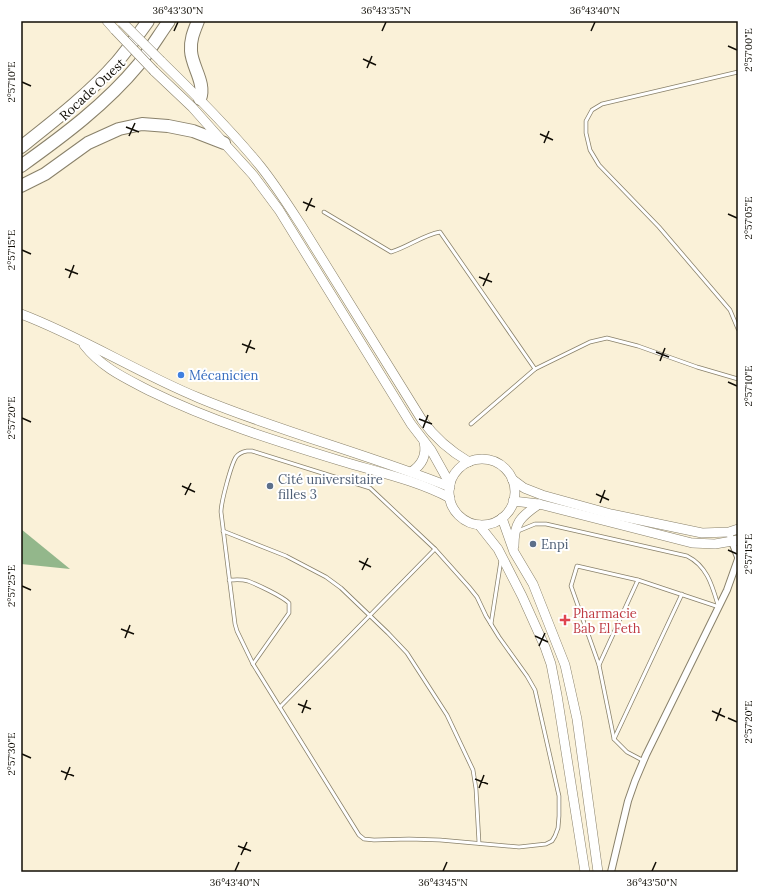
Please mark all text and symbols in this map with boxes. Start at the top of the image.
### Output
text: 36°43'30"N [152,4,204,17]
text: 36°43'35"N [361,4,412,17]
text: 36°43'40"N [570,4,621,17]
text: 2°57'00"E [742,28,755,72]
street label: Rocade Ouest [56,55,129,124]
text: 2°57'10"E [5,61,18,103]
text: 2°57'05"E [742,197,755,239]
text: 2°57'15"E [5,230,18,270]
text: 2°57'10"E [742,365,755,407]
place label: Mécanicien [189,367,259,384]
marker: Mécanicien [176,370,186,380]
text: 2°57'20"E [5,397,18,439]
place label: Cité universitaire filles 3 [278,471,383,503]
marker: Cité universitaire filles 3 [265,481,275,491]
text: 2°57'15"E [742,534,755,574]
place label: Enpi [541,536,569,553]
marker: Enpi [528,539,538,549]
text: 2°57'25"E [5,565,18,607]
place label: Pharmacie Bab El Feth [573,605,641,637]
marker: Pharmacie Bab El Feth [560,615,570,625]
text: 2°57'20"E [742,701,755,743]
text: 2°57'30"E [5,732,18,776]
text: 36°43'40"N [210,876,261,889]
text: 36°43'45"N [418,876,468,889]
text: 36°43'50"N [627,876,678,889]

